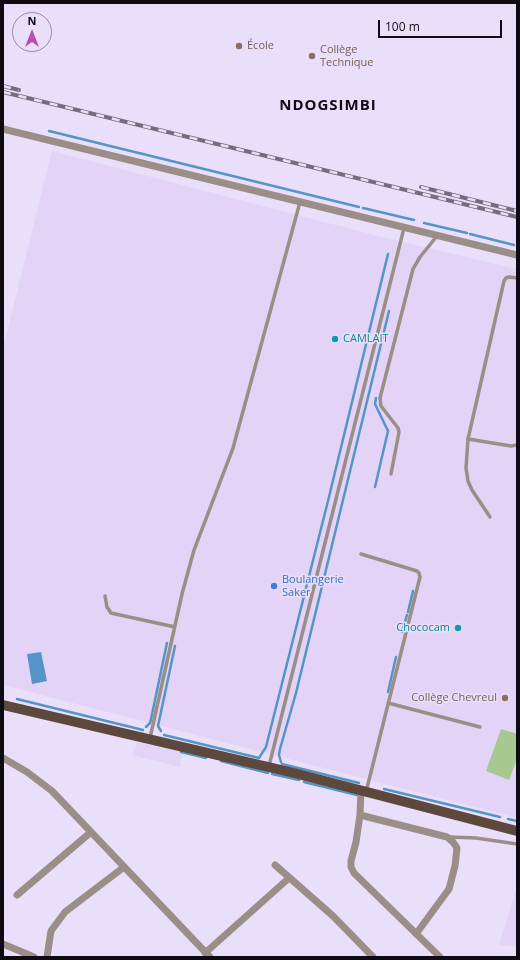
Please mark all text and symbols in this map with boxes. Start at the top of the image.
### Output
north arrow [12,12,52,52]
scale bar [380,12,504,38]
text: N [28,13,36,28]
text: 100 m [385,18,420,35]
place label: École [247,39,274,53]
marker: École [234,41,244,51]
place label: Collège Technique [320,43,373,69]
marker: Collège Technique [307,51,317,61]
district label: NDOGSIMBI [279,97,377,115]
place label: CAMLAIT [343,332,389,346]
marker: CAMLAIT [330,334,340,344]
place label: Boulangerie Saker [282,573,344,599]
marker: Boulangerie Saker [269,581,279,591]
place label: Chococam [396,621,450,635]
marker: Chococam [453,623,463,633]
place label: Collège Chevreul [411,691,497,705]
marker: Collège Chevreul [500,693,510,703]

